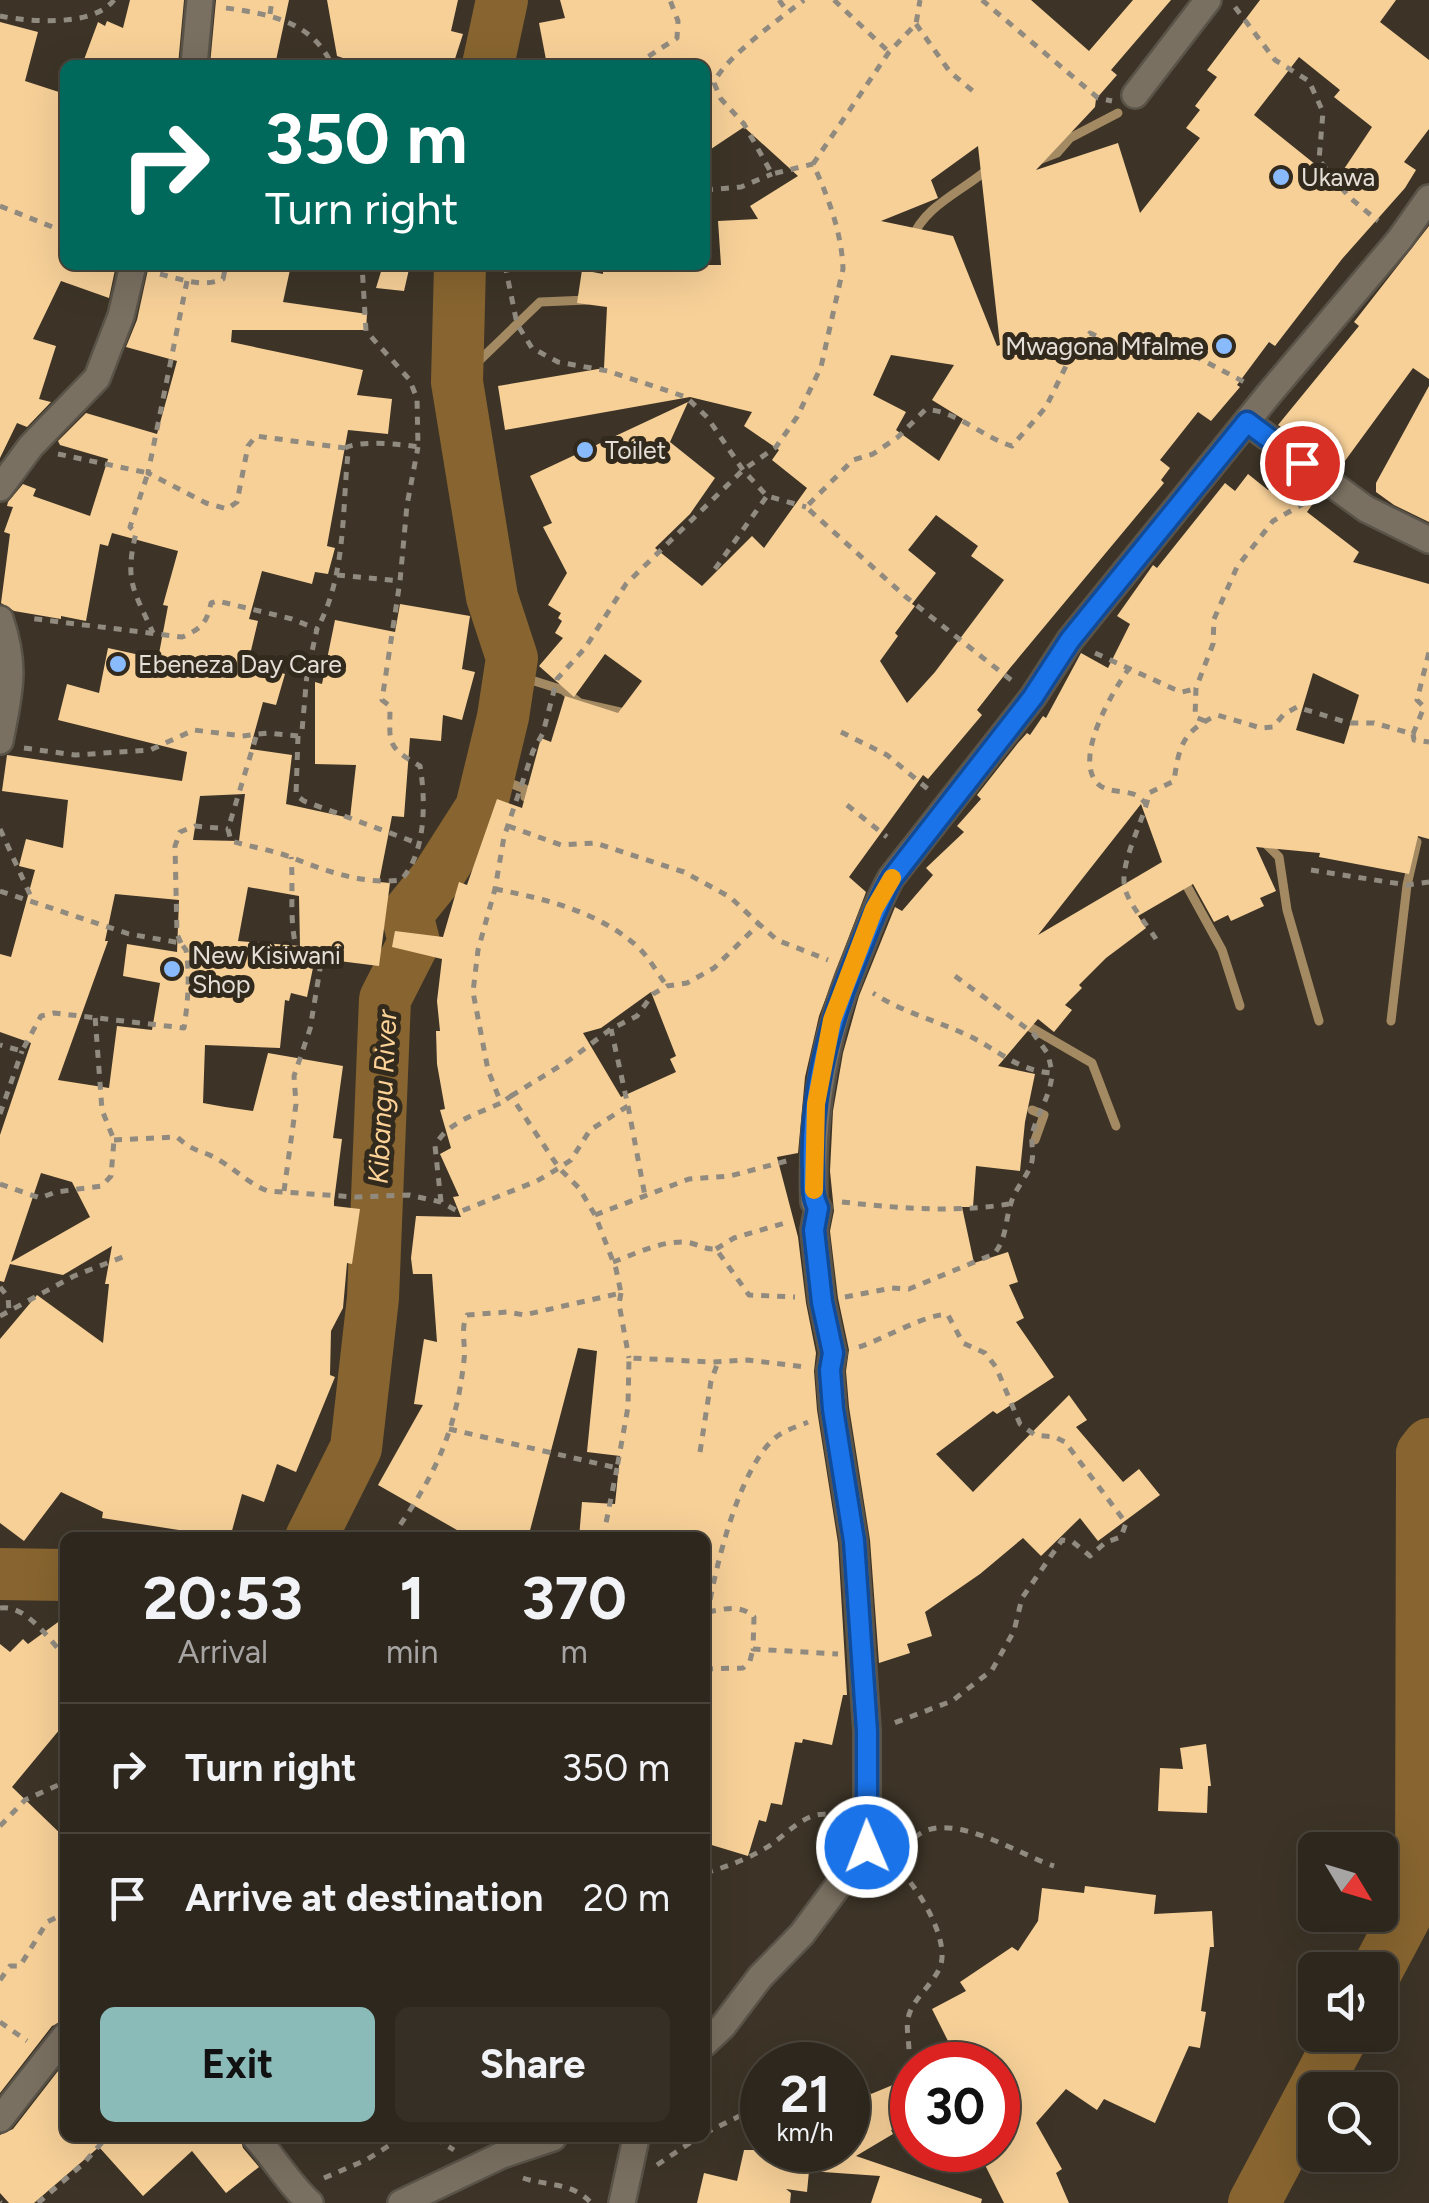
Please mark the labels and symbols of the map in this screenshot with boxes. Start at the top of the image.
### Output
place label: Ukawa [1301,162,1375,192]
marker: Ukawa [1270,166,1292,188]
place label: Mwagona Mfalme [1005,331,1204,361]
marker: Mwagona Mfalme [1213,335,1235,357]
pin [1260,421,1345,506]
place label: Toilet [605,435,666,465]
marker: Toilet [574,439,596,461]
place label: Ebeneza Day Care [138,649,342,679]
marker: Ebeneza Day Care [107,653,129,675]
place label: New Kisiwani Shop [192,940,341,999]
marker: New Kisiwani Shop [161,958,183,980]
water label: Kibangu River [360,1008,404,1185]
position arrow [815,1795,919,1899]
north arrow [1298,1832,1398,1932]
speed limit sign: 30 [890,2042,1020,2172]

